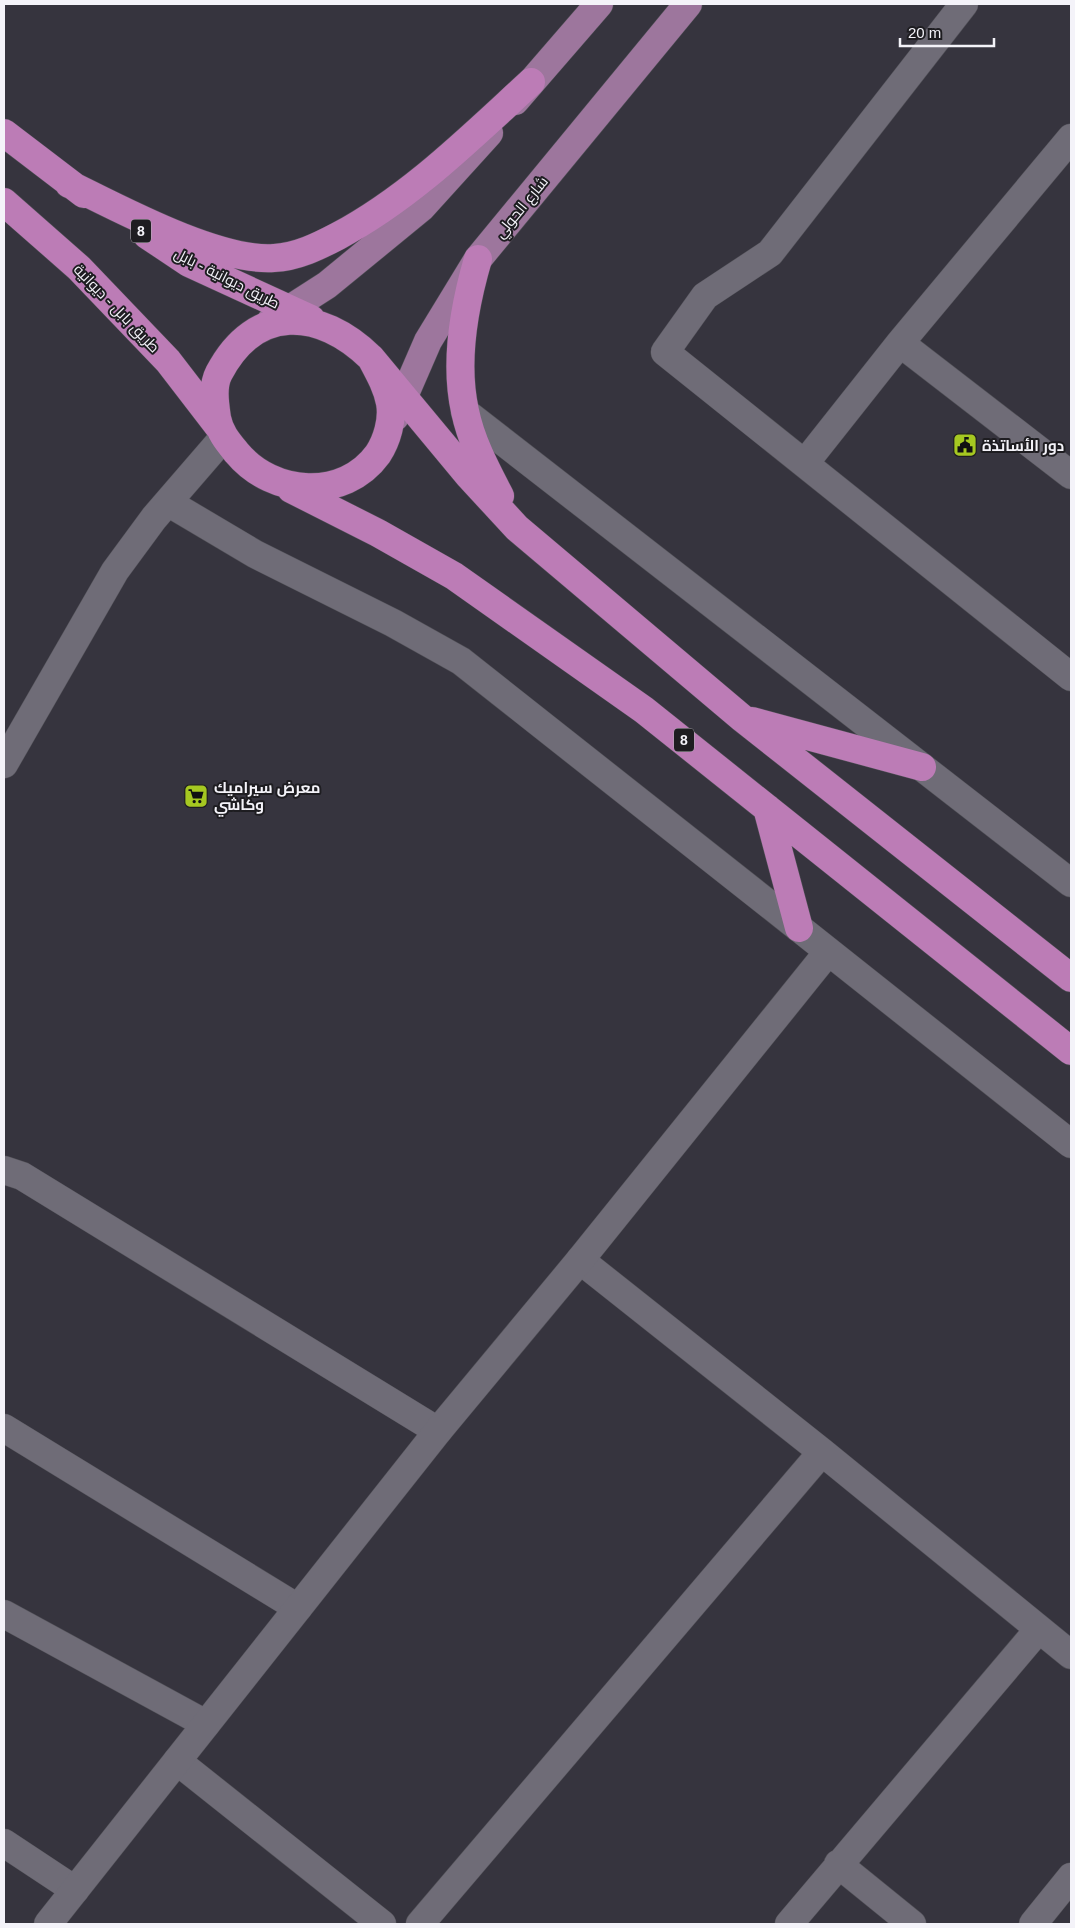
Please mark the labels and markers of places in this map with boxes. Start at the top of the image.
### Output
public building icon: دور الأساتذة [952,432,978,458]
place label: دور الأساتذة [982,437,1064,455]
place label: معرض سيراميك وكاشي [214,779,320,817]
supermarket icon: معرض سيراميك وكاشي [183,783,209,809]

